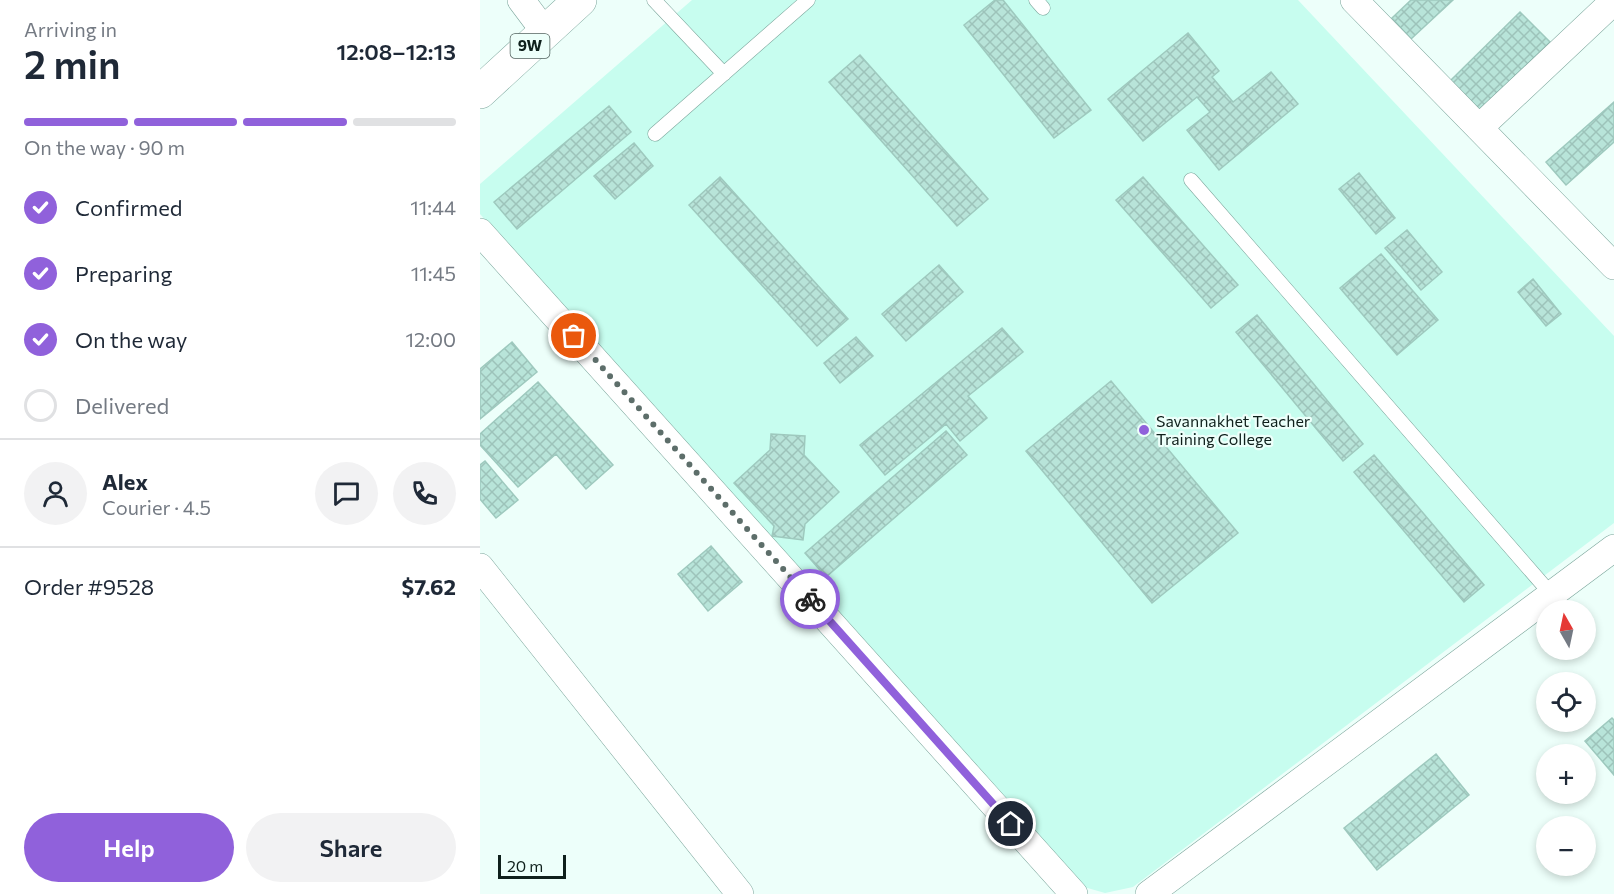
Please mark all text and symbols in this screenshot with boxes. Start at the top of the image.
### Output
text: Arriving in [24,17,117,41]
road number: 9W [511,34,550,58]
text: 12:08–12:13 [337,38,456,65]
text: 2 min [24,39,121,87]
text: On the way · 90 m [24,135,185,159]
icon: check [24,191,57,224]
text: Confirmed [75,194,182,221]
text: 11:44 [410,195,456,219]
icon: check [24,257,57,290]
text: Preparing [75,260,172,287]
text: 11:45 [411,261,456,285]
pin [548,310,599,361]
icon: bag [557,319,590,352]
icon: check [24,323,57,356]
text: On the way [75,326,187,353]
text: 12:00 [406,327,456,351]
text: Delivered [75,392,169,419]
place label: Savannakhet Teacher Training College [1156,411,1311,448]
marker: Savannakhet Teacher Training College [1137,423,1151,437]
button: person [24,462,87,525]
button: chat [315,462,378,525]
button: phone [393,462,456,525]
text: Alex [102,468,148,495]
text: Courier · 4.5 [102,495,211,519]
courier [780,569,840,629]
text: Order #9528 [24,573,154,600]
text: $7.62 [402,573,456,600]
icon: bike [794,583,827,616]
north arrow [1536,600,1596,660]
map controls [1536,600,1596,876]
button: locate [1536,672,1596,732]
button: + [1536,744,1596,804]
pin [985,798,1036,849]
icon: home [994,807,1027,840]
button: Help [24,813,234,882]
button: Share [246,813,456,882]
button: − [1536,816,1596,876]
scale bar [498,852,566,880]
text: 20 m [507,856,543,875]

